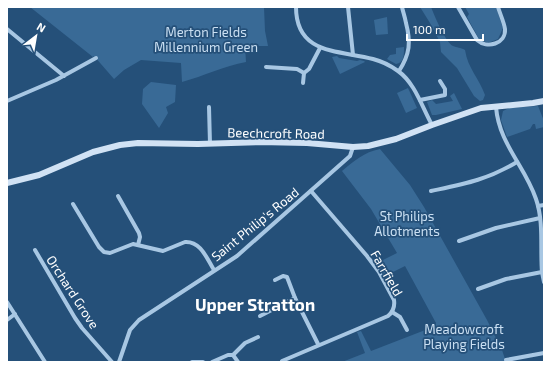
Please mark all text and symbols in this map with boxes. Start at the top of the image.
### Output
north arrow [16,16,56,56]
scale bar [407,16,483,42]
text: N [35,19,48,35]
text: 100 m [413,22,445,36]
park label: Merton Fields Millennium Green [154,24,258,55]
street label: Beechcroft Road [227,124,325,142]
street label: Saint Philip's Road [208,184,302,264]
park label: St Philips Allotments [374,208,440,239]
street label: Farrfield [367,247,407,299]
street label: Orchard Grove [43,252,103,332]
district label: Upper Stratton [195,294,315,314]
park label: Meadowcroft Playing Fields [423,321,505,352]

